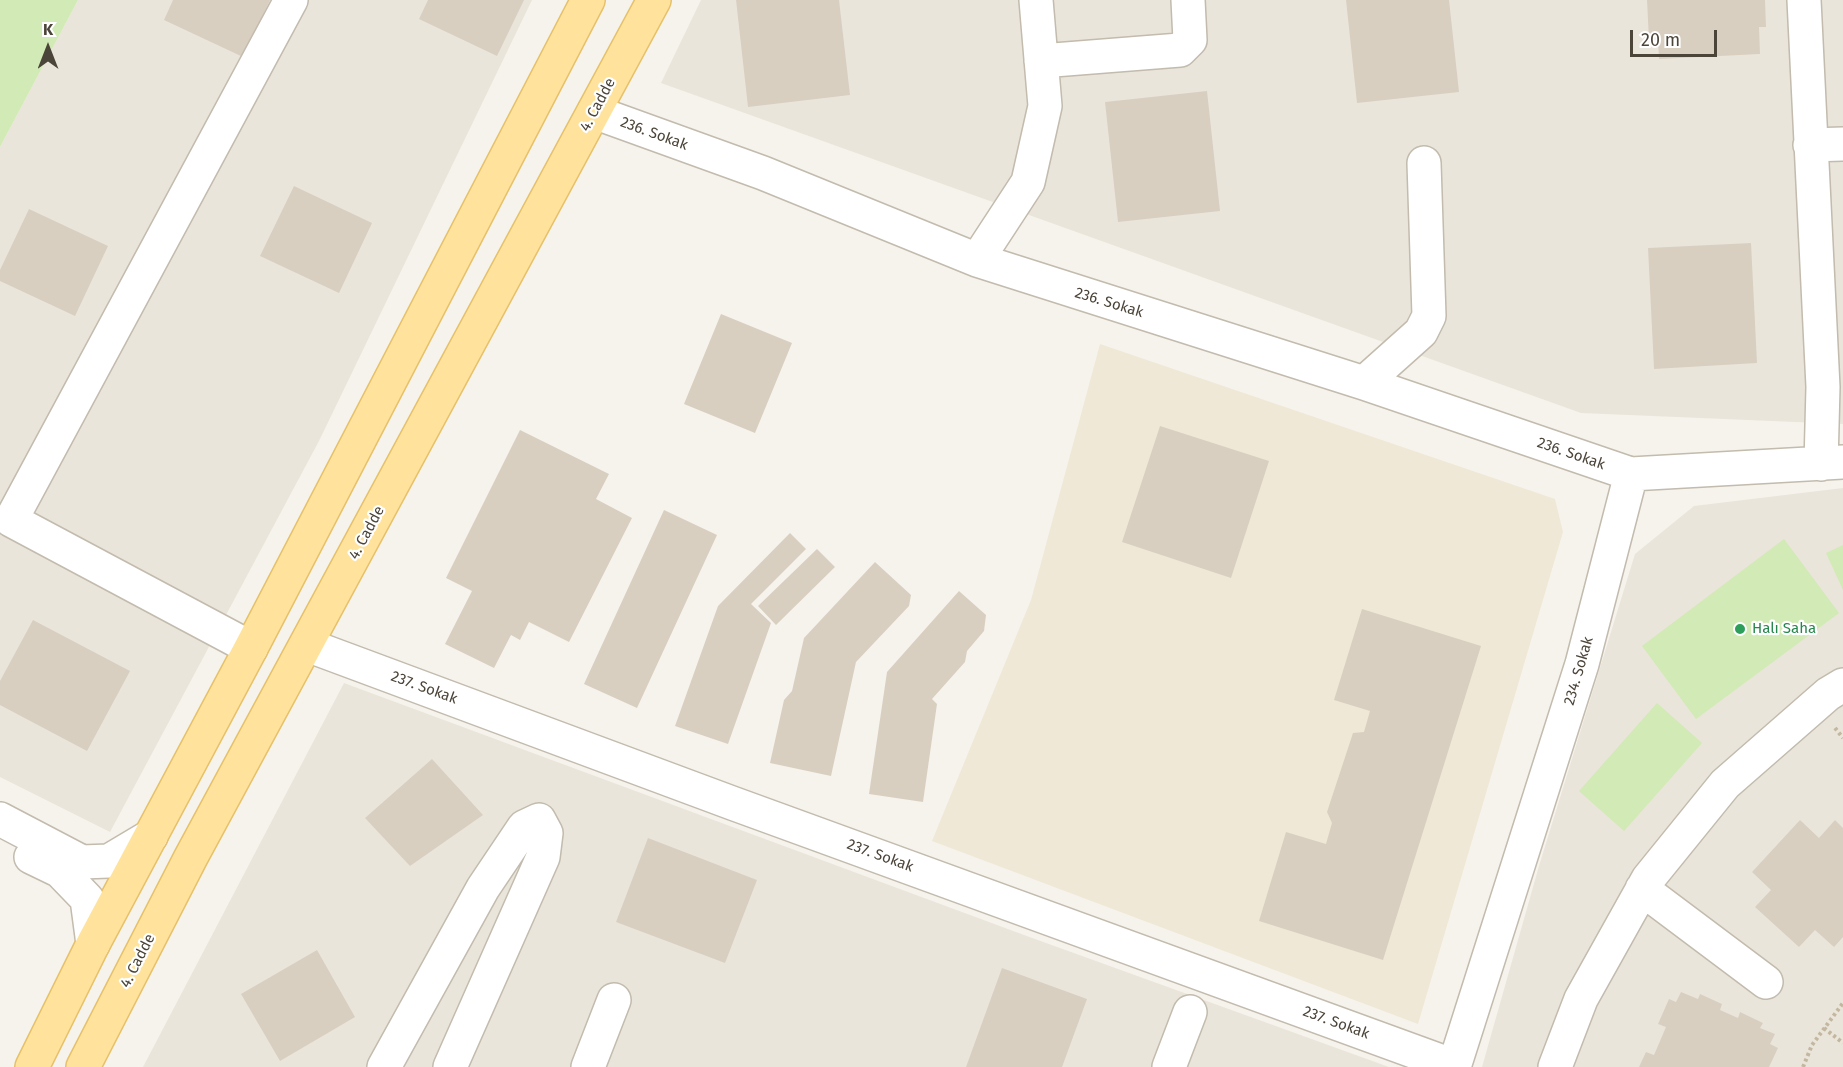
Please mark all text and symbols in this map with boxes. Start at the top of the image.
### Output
north arrow [18,18,78,78]
scale bar [1633,18,1720,56]
text: K [43,20,53,39]
text: 20 m [1641,29,1680,51]
street label: 4. Cadde [576,75,620,135]
street label: 236. Sokak [618,113,690,155]
street label: 236. Sokak [1073,284,1145,322]
street label: 236. Sokak [1535,434,1607,474]
street label: 4. Cadde [345,503,389,563]
place label: Halı Saha [1752,620,1816,638]
marker: Halı Saha [1733,622,1747,636]
street label: 234. Sokak [1561,635,1597,707]
street label: 237. Sokak [388,668,460,708]
street label: 237. Sokak [844,836,916,876]
street label: 4. Cadde [117,931,159,991]
street label: 237. Sokak [1300,1003,1372,1043]

